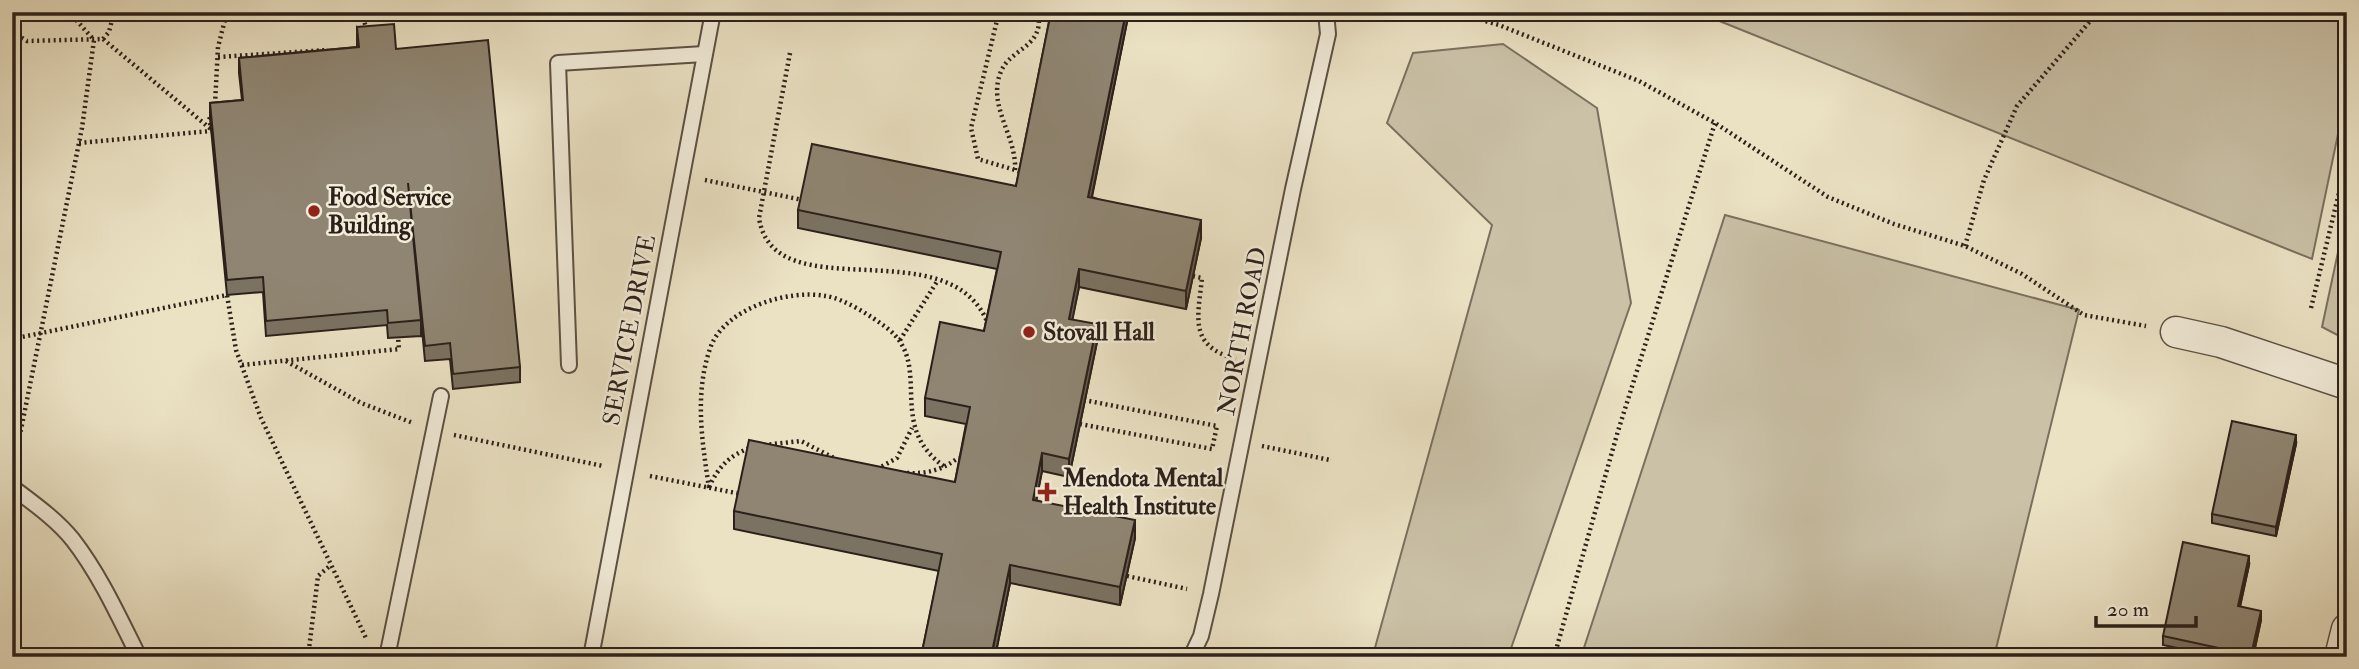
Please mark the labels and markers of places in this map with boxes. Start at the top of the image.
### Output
place label: Food Service Building [328,182,451,241]
marker: Food Service Building [306,203,322,219]
place label: Stovall Hall [1043,317,1156,348]
marker: Stovall Hall [1021,324,1037,340]
place label: Mendota Mental Health Institute [1062,463,1224,522]
marker: Mendota Mental Health Institute [1037,482,1057,502]

